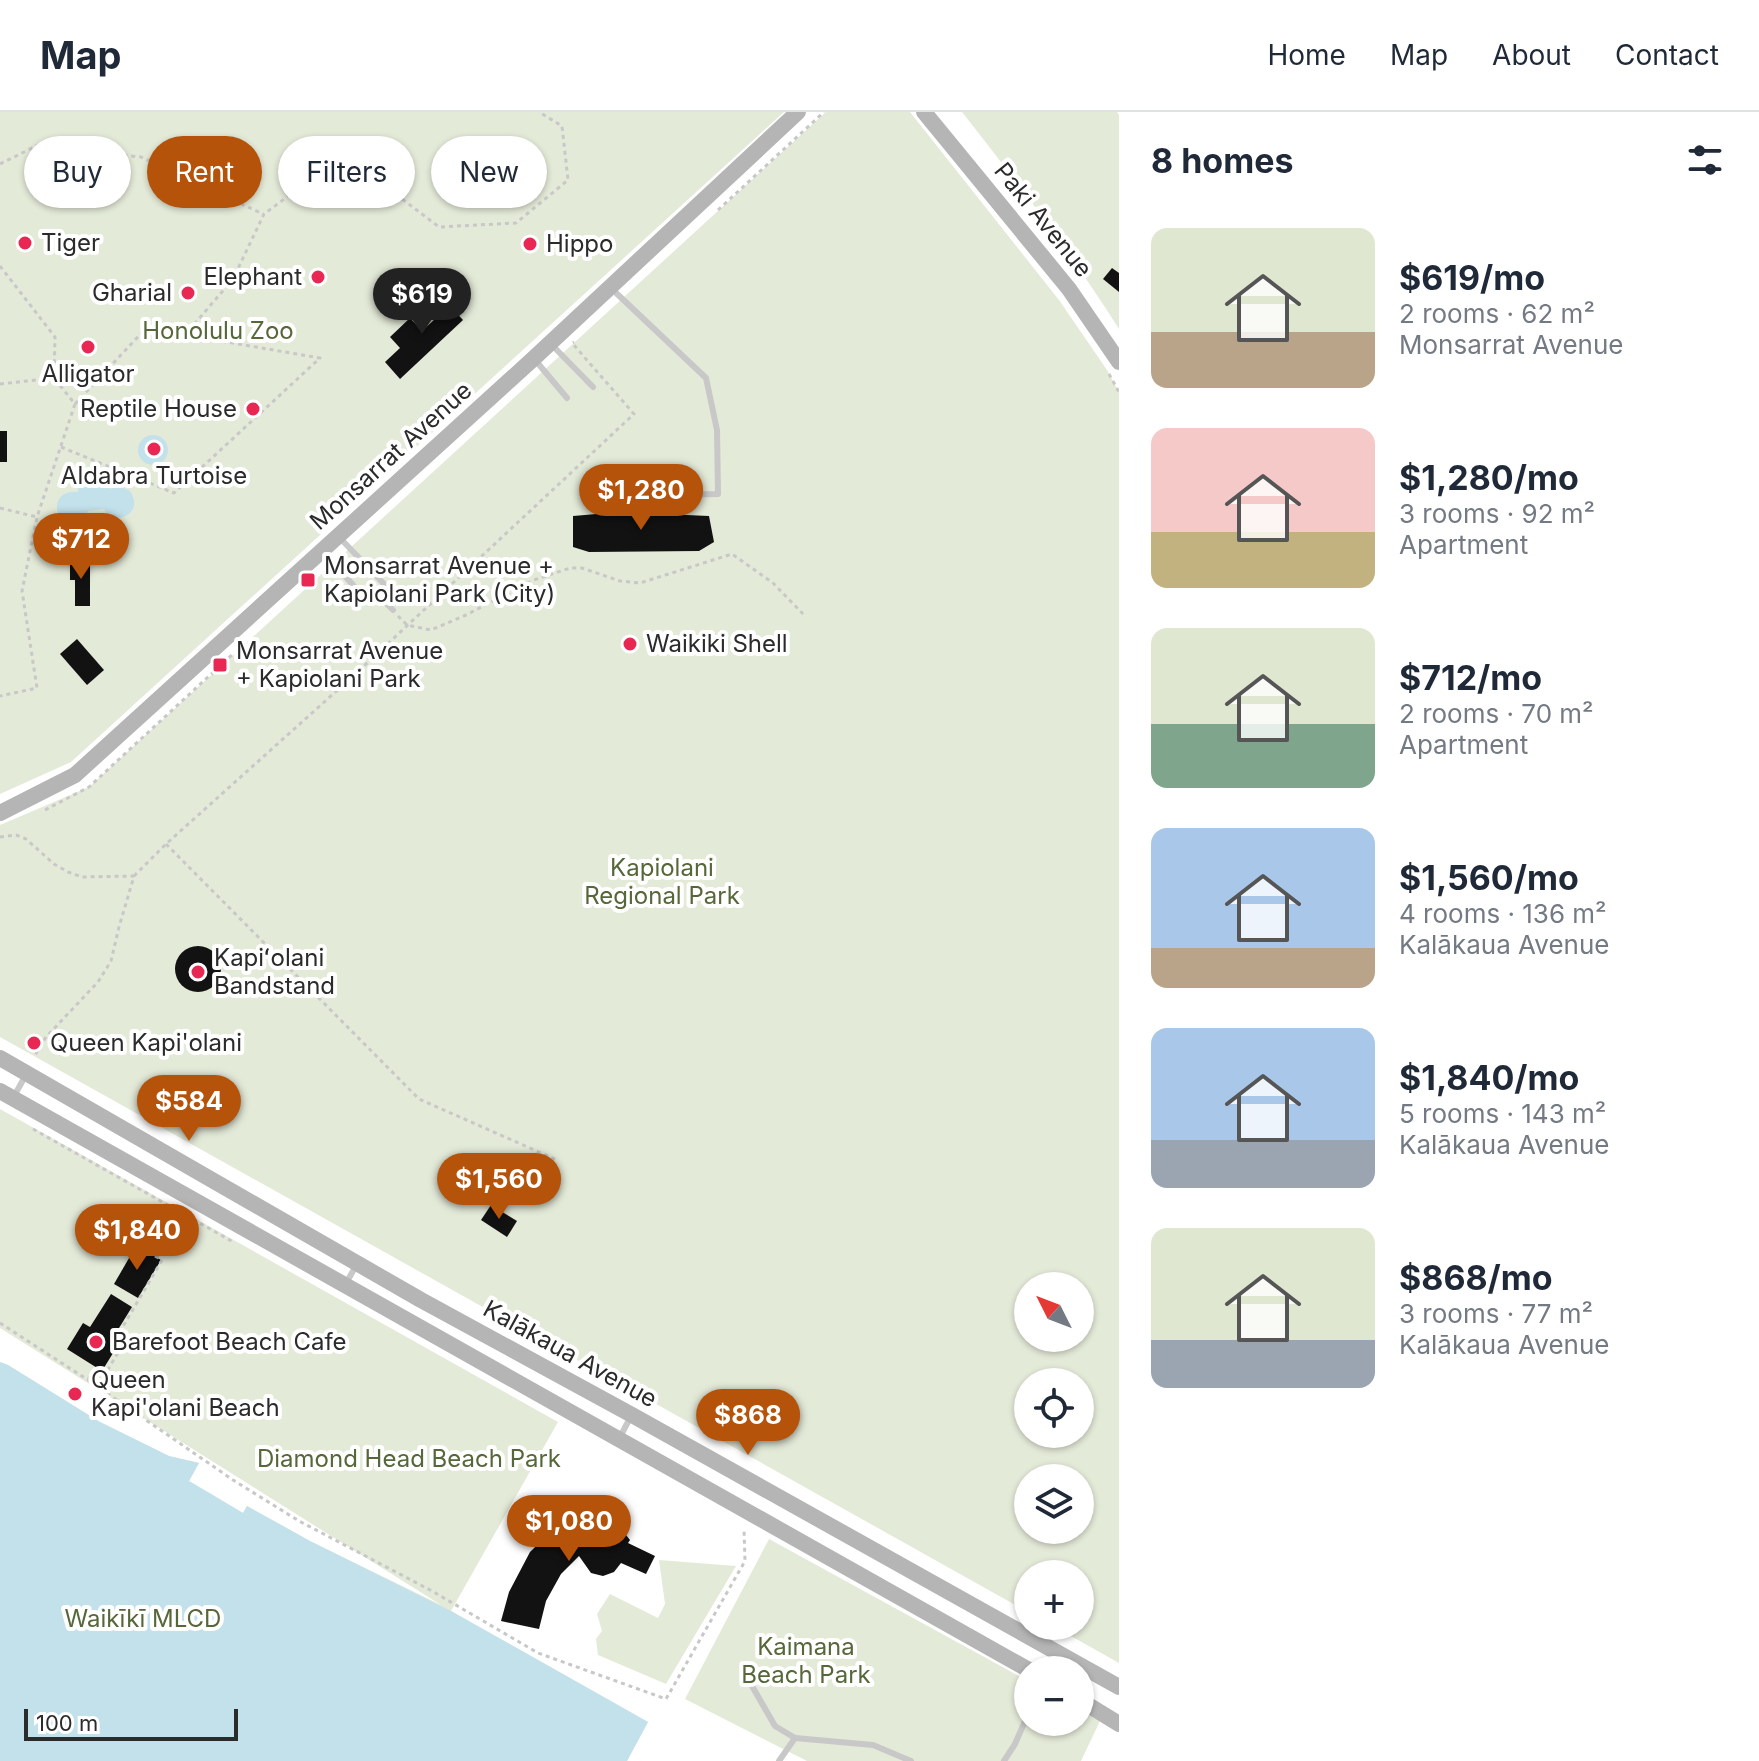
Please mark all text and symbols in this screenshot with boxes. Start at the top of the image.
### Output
text: Map [40,32,121,78]
text: Home [1267,38,1346,72]
text: Map [1390,38,1448,72]
text: About [1492,38,1571,72]
text: Contact [1615,38,1719,72]
chip: Buy [24,136,131,208]
chip: Rent [147,136,262,208]
chip: Filters [278,136,415,208]
chip: New [431,136,547,208]
icon: filters [1683,138,1727,182]
text: 8 homes [1151,140,1294,181]
street label: Paki Avenue [988,157,1098,283]
place label: Tiger [41,228,100,257]
place label: Hippo [546,229,613,258]
marker: Tiger [16,234,34,252]
marker: Hippo [521,235,539,253]
text: $619/mo [1399,257,1545,298]
icon: home [1215,260,1311,356]
place label: Elephant [203,262,302,291]
marker: Elephant [309,268,327,286]
pin: $619 [375,268,469,336]
place label: Gharial [92,278,172,307]
text: $619 [391,278,453,309]
marker: Gharial [179,284,197,302]
text: 2 rooms · 62 m² [1399,298,1595,329]
park label: Honolulu Zoo [142,316,294,345]
text: Monsarrat Avenue [1399,329,1624,360]
marker: Alligator [79,338,97,356]
place label: Alligator [41,359,135,388]
street label: Monsarrat Avenue [304,376,477,536]
place label: Reptile House [80,394,237,423]
marker: Reptile House [244,400,262,418]
marker: Aldabra Turtoise [145,440,163,458]
text: $1,280/mo [1399,457,1579,498]
icon: home [1215,460,1311,556]
place label: Aldabra Turtoise [61,461,247,490]
pin: $1,280 [576,464,706,532]
text: $1,280 [597,474,685,505]
text: 3 rooms · 92 m² [1399,498,1595,529]
pin: $712 [34,513,128,581]
text: $712 [51,523,111,554]
text: Apartment [1399,529,1528,560]
place label: Monsarrat Avenue + Kapiolani Park (City) [324,551,555,608]
marker: Monsarrat Avenue + Kapiolani Park (City) [299,571,317,589]
place label: Waikiki Shell [646,629,788,658]
marker: Waikiki Shell [621,635,639,653]
place label: Monsarrat Avenue + Kapiolani Park [236,636,443,693]
marker: Monsarrat Avenue + Kapiolani Park [211,656,229,674]
text: $712/mo [1399,657,1542,698]
icon: home [1215,660,1311,756]
text: 2 rooms · 70 m² [1399,698,1594,729]
text: Apartment [1399,729,1528,760]
park label: Kapiolani Regional Park [584,853,740,910]
text: $1,560/mo [1399,857,1579,898]
icon: home [1215,860,1311,956]
text: 4 rooms · 136 m² [1399,898,1607,929]
text: Kalākaua Avenue [1399,929,1609,960]
place label: Kapiʻolani Bandstand [214,943,335,1000]
marker: Kapiʻolani Bandstand [189,963,207,981]
place label: Queen Kapi'olani [50,1028,242,1057]
marker: Queen Kapi'olani [25,1034,43,1052]
text: $1,840/mo [1399,1057,1579,1098]
icon: home [1215,1060,1311,1156]
pin: $584 [142,1075,236,1143]
text: $584 [155,1085,223,1116]
text: 5 rooms · 143 m² [1399,1098,1606,1129]
text: Kalākaua Avenue [1399,1129,1609,1160]
pin: $1,560 [434,1153,564,1221]
text: $1,560 [455,1163,543,1194]
pin: $1,840 [72,1204,202,1272]
text: $1,840 [93,1214,181,1245]
text: $868/mo [1399,1257,1553,1298]
icon: home [1215,1260,1311,1356]
north arrow [1014,1272,1094,1352]
map controls [1014,1272,1094,1736]
street label: Kalākaua Avenue [478,1294,662,1413]
text: 3 rooms · 77 m² [1399,1298,1593,1329]
place label: Barefoot Beach Cafe [112,1327,347,1356]
text: Kalākaua Avenue [1399,1329,1609,1360]
marker: Barefoot Beach Cafe [87,1333,105,1351]
place label: Queen Kapi'olani Beach [91,1365,280,1422]
button: locate [1014,1368,1094,1448]
marker: Queen Kapi'olani Beach [66,1385,84,1403]
pin: $868 [701,1389,795,1457]
text: $868 [714,1399,782,1430]
park label: Diamond Head Beach Park [257,1444,561,1473]
button: layers [1014,1464,1094,1544]
pin: $1,080 [504,1495,634,1563]
text: $1,080 [525,1505,613,1536]
button: + [1014,1560,1094,1640]
park label: Waikīkī MLCD [65,1604,221,1633]
park label: Kaimana Beach Park [741,1632,871,1689]
button: − [1014,1656,1094,1736]
scale bar [24,1705,238,1741]
text: 100 m [36,1710,98,1736]

